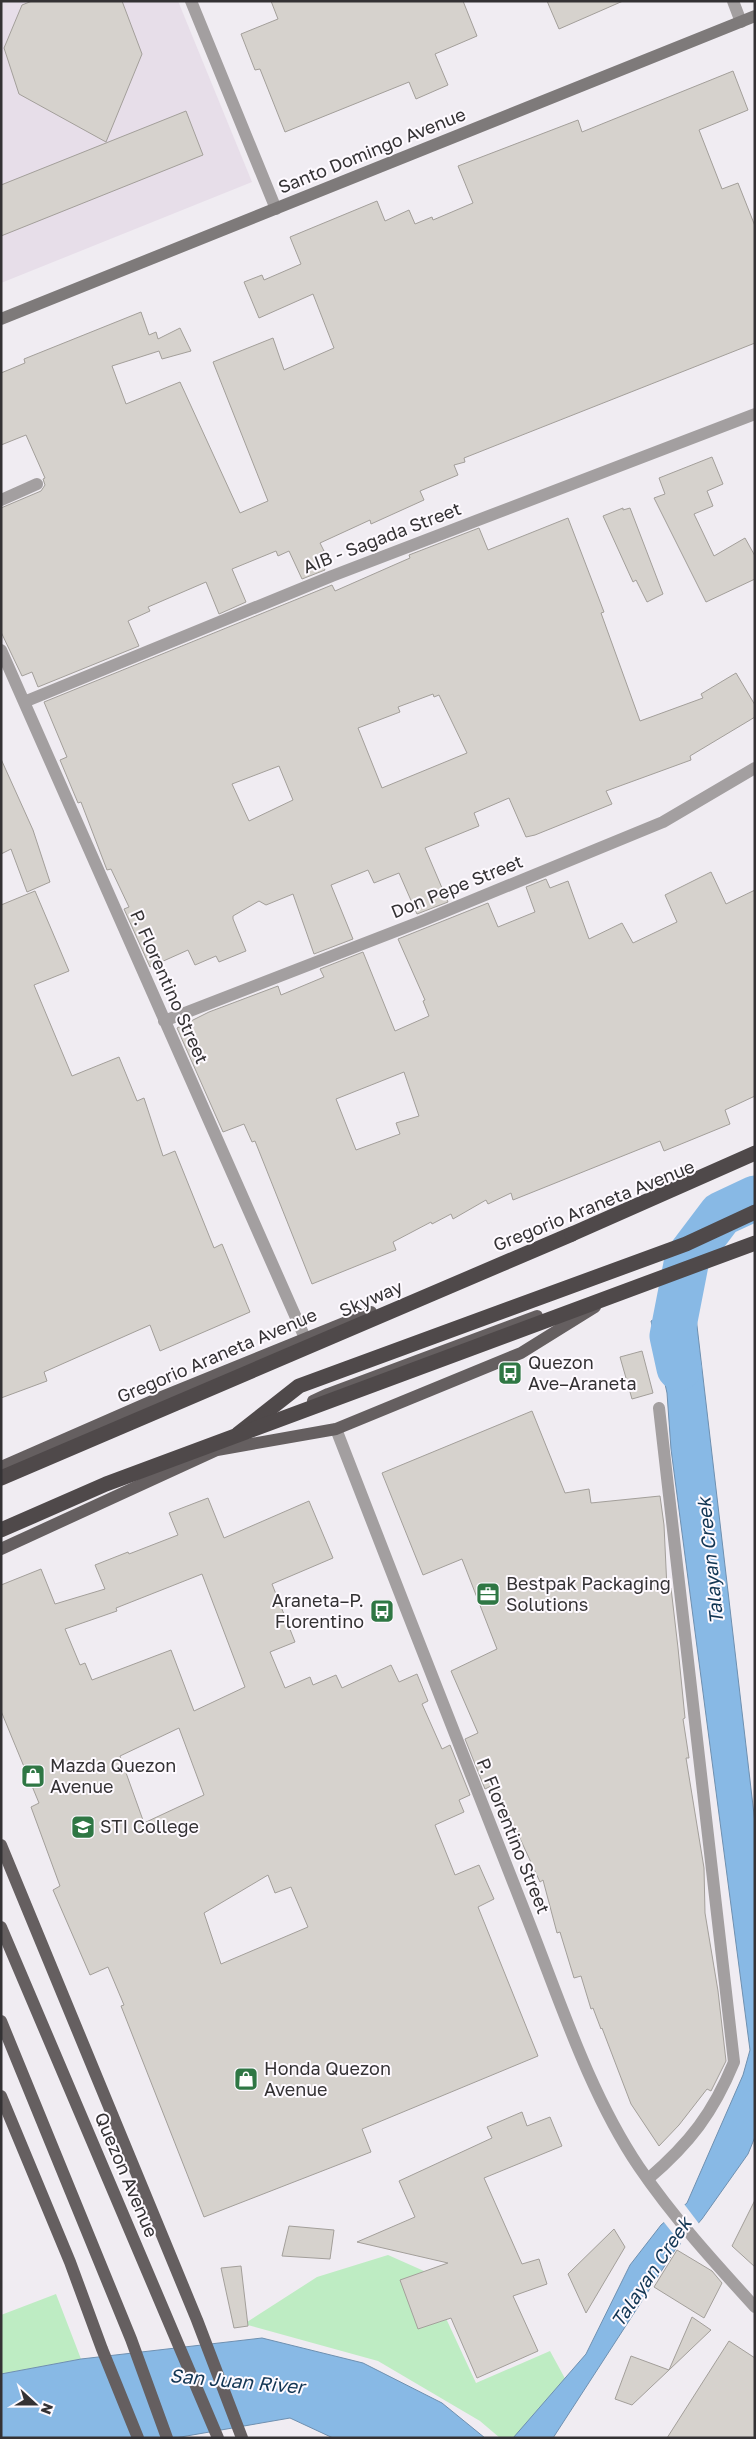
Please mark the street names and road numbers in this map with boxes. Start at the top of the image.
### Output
street label: Santo Domingo Avenue [275,102,469,198]
street label: AIB - Sagada Street [299,497,464,577]
street label: Don Pepe Street [387,850,526,923]
street label: P. Florentino Street [126,906,214,1067]
street label: Gregorio Araneta Avenue [490,1155,697,1256]
street label: Skyway [336,1275,405,1321]
street label: Gregorio Araneta Avenue [113,1303,320,1407]
street label: P. Florentino Street [473,1754,555,1917]
street label: Quezon Avenue [91,2109,163,2240]

